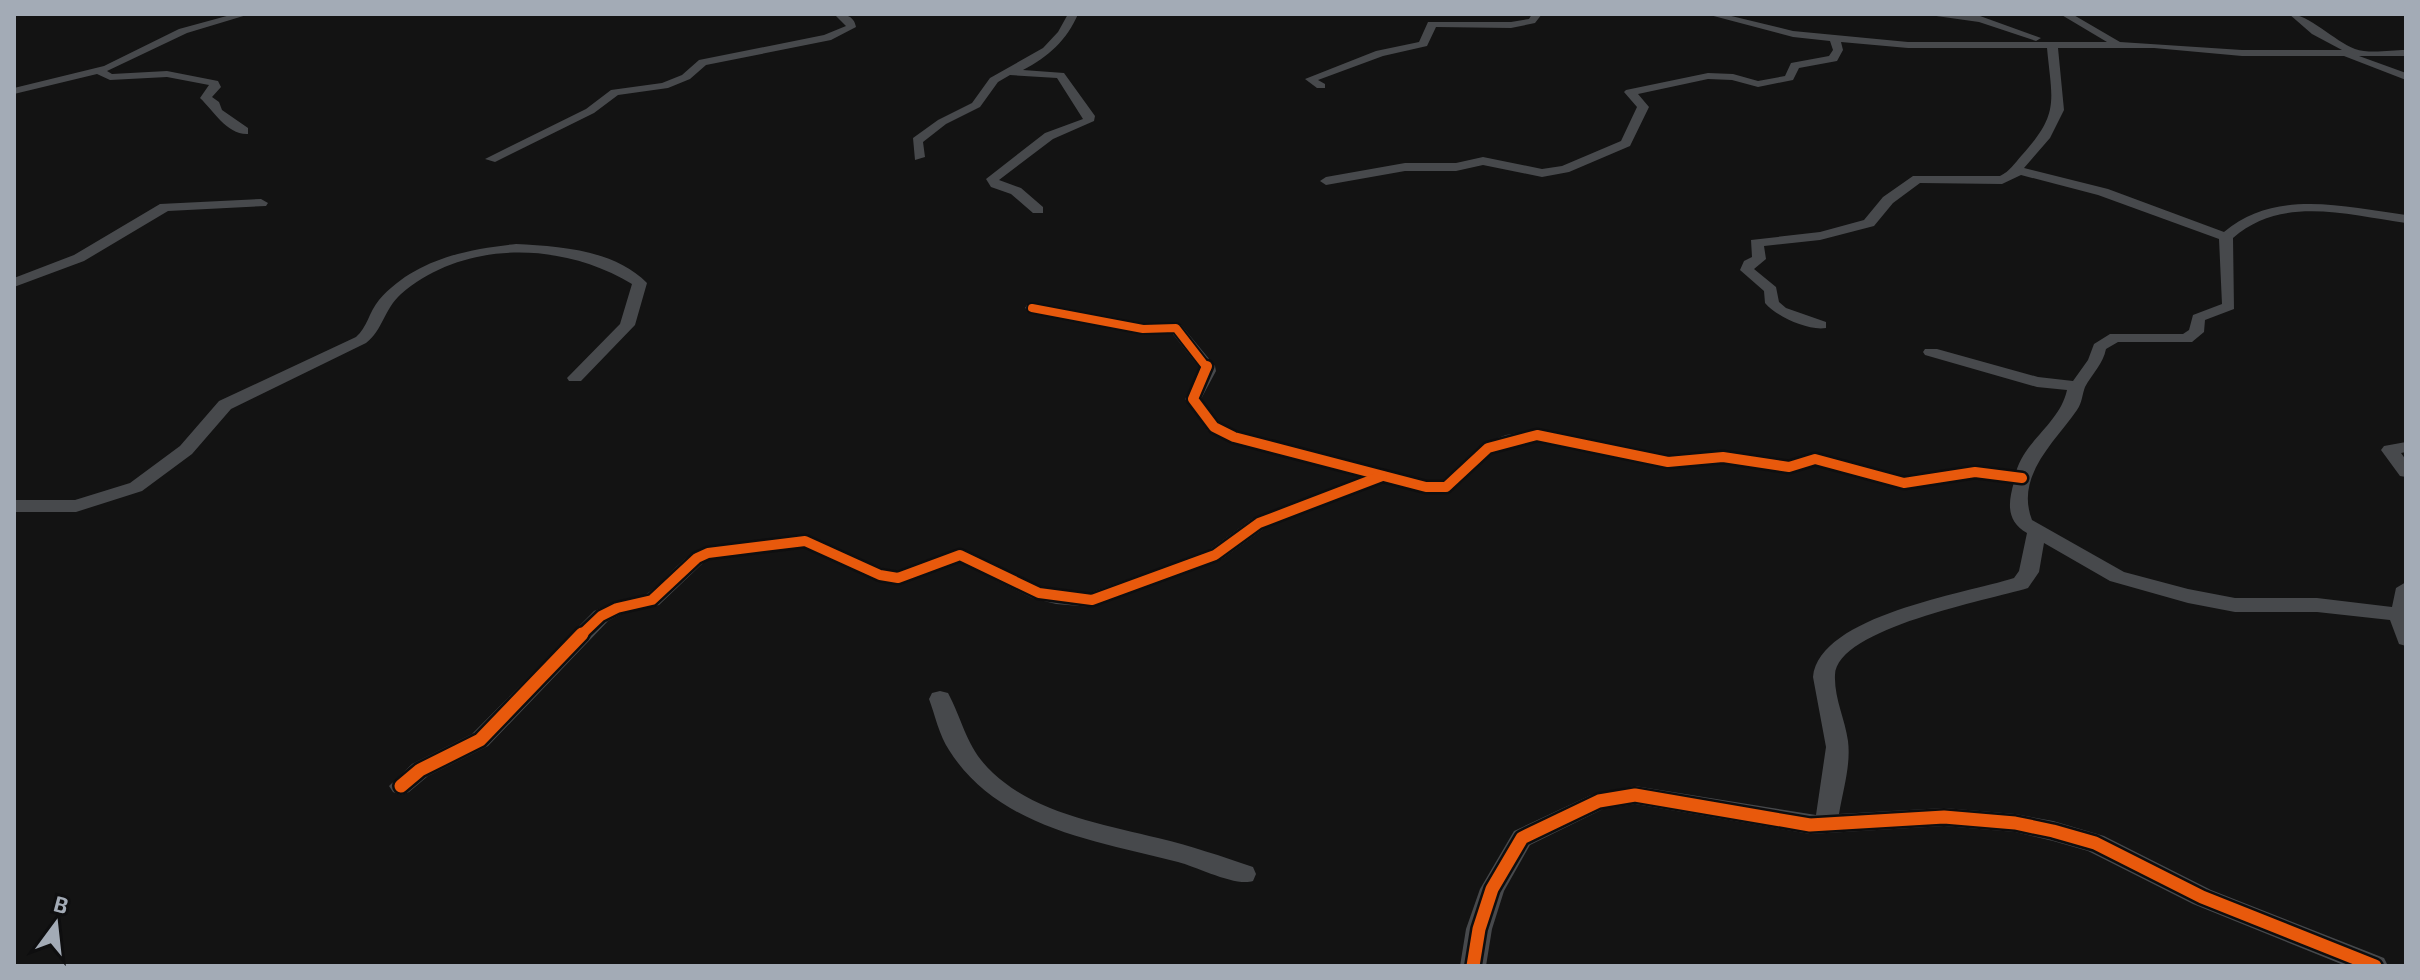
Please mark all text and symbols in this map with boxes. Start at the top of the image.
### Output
north arrow [16,884,96,964]
text: B [51,889,72,918]

